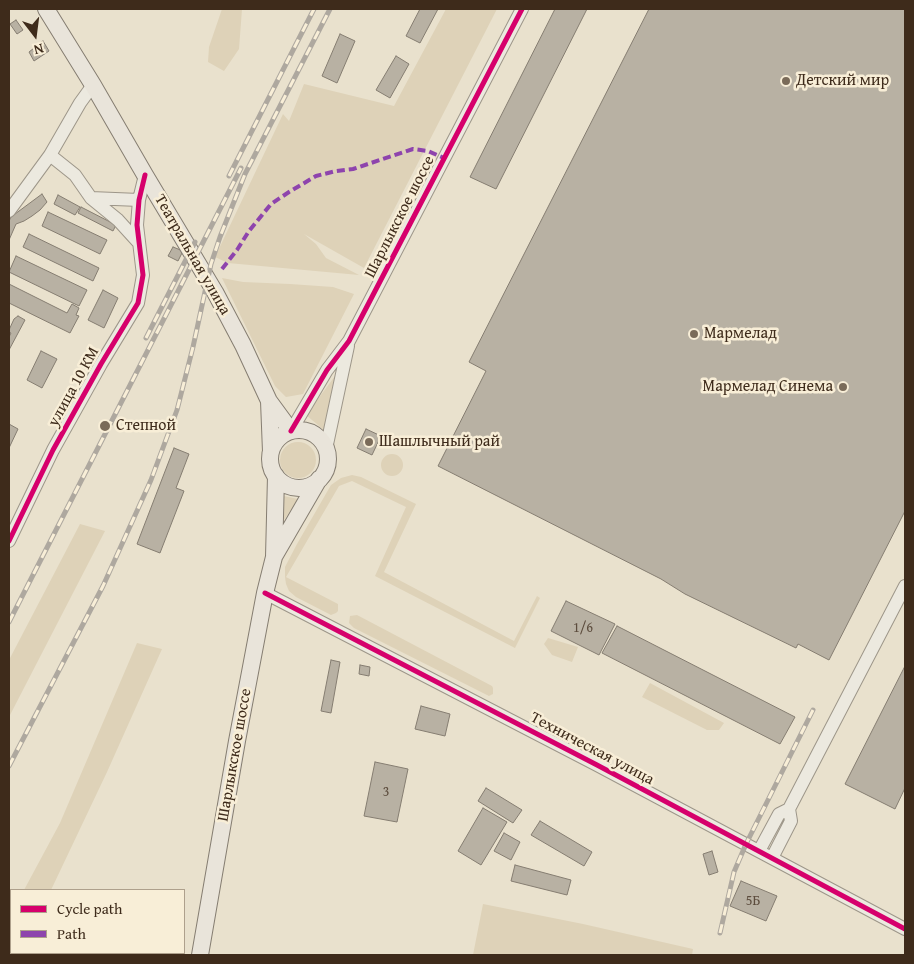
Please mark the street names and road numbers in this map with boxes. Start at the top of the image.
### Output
street label: Шарлыкское шоссе [361,153,439,281]
street label: Театральная улица [150,191,234,319]
street label: улица 10 КМ [44,344,104,430]
street label: Шарлыкское шоссе [214,687,256,823]
street label: Техническая улица [527,708,657,790]

